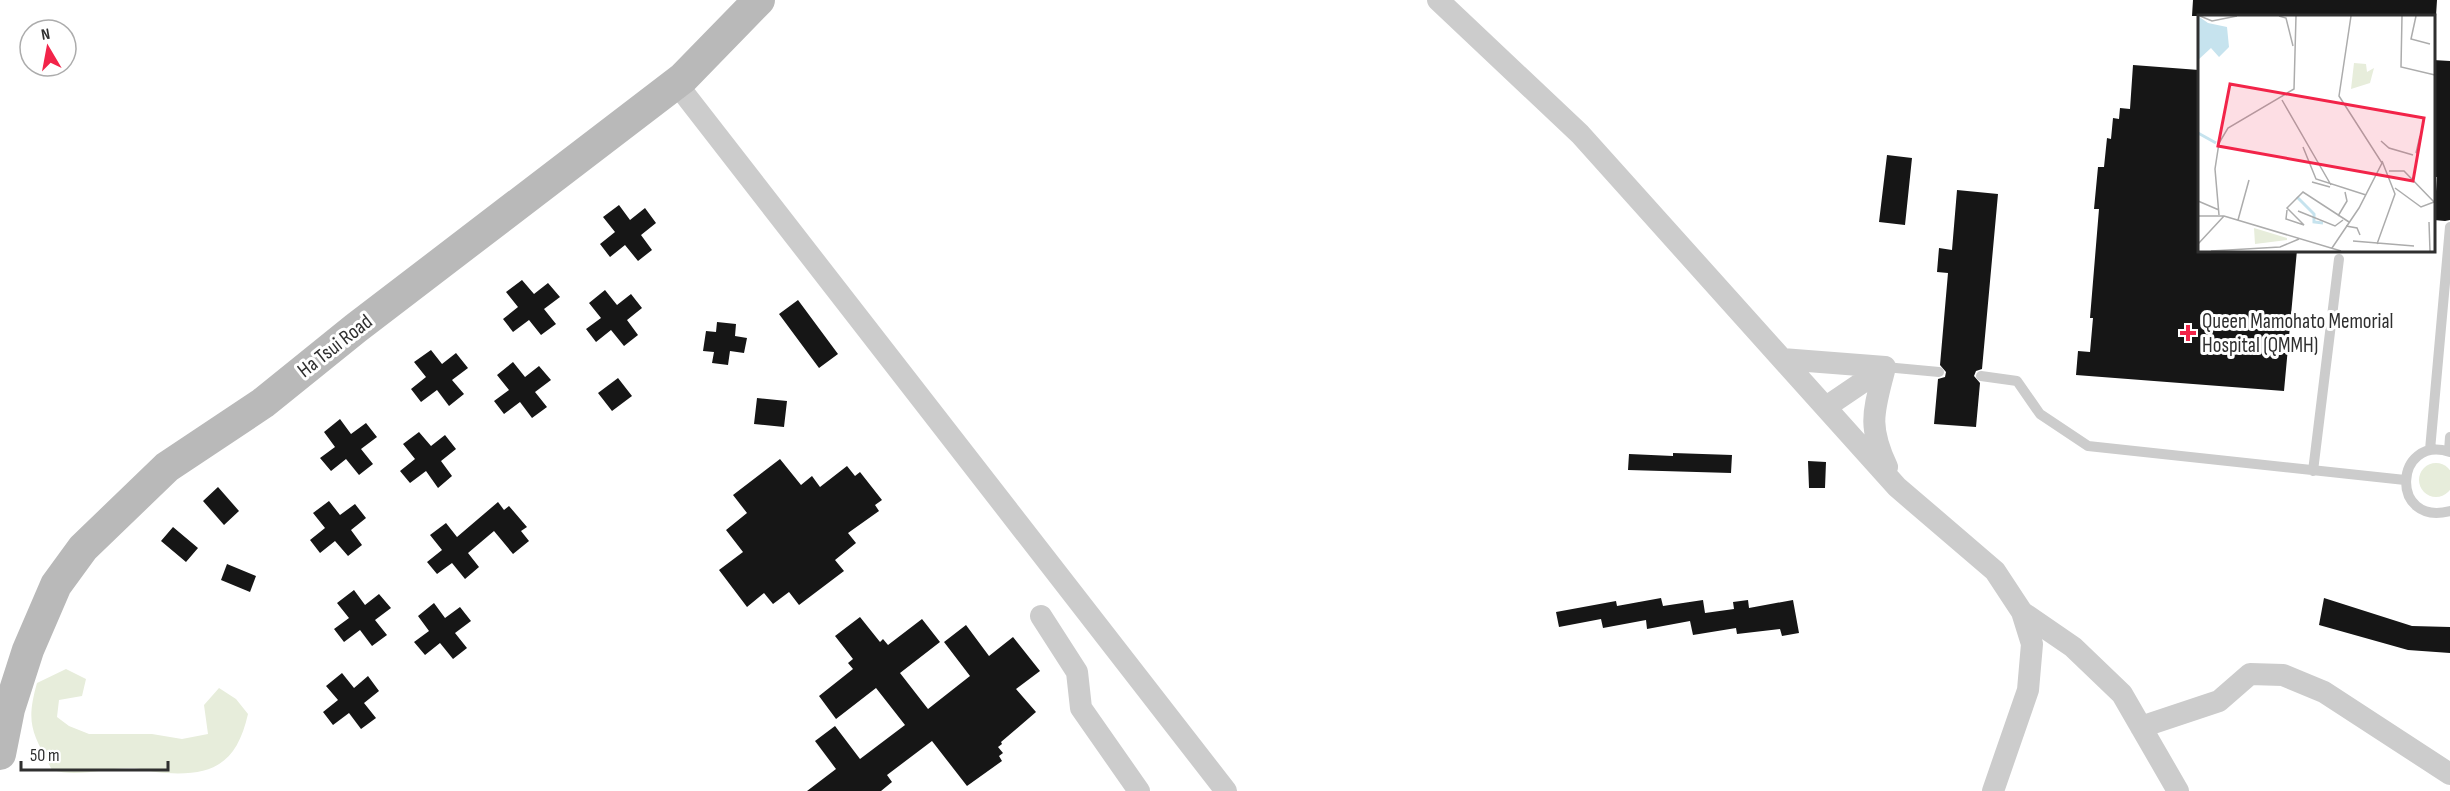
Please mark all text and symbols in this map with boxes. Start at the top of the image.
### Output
inset map [2198,15,2435,252]
north arrow [18,18,78,78]
text: N [40,25,52,45]
street label: Ha Tsui Road [293,309,377,383]
place label: Queen Mamohato Memorial Hospital (QMMH) [2202,309,2394,358]
marker: Queen Mamohato Memorial Hospital (QMMH) [2179,324,2197,342]
scale bar [21,734,168,772]
text: 50 m [30,745,60,766]

